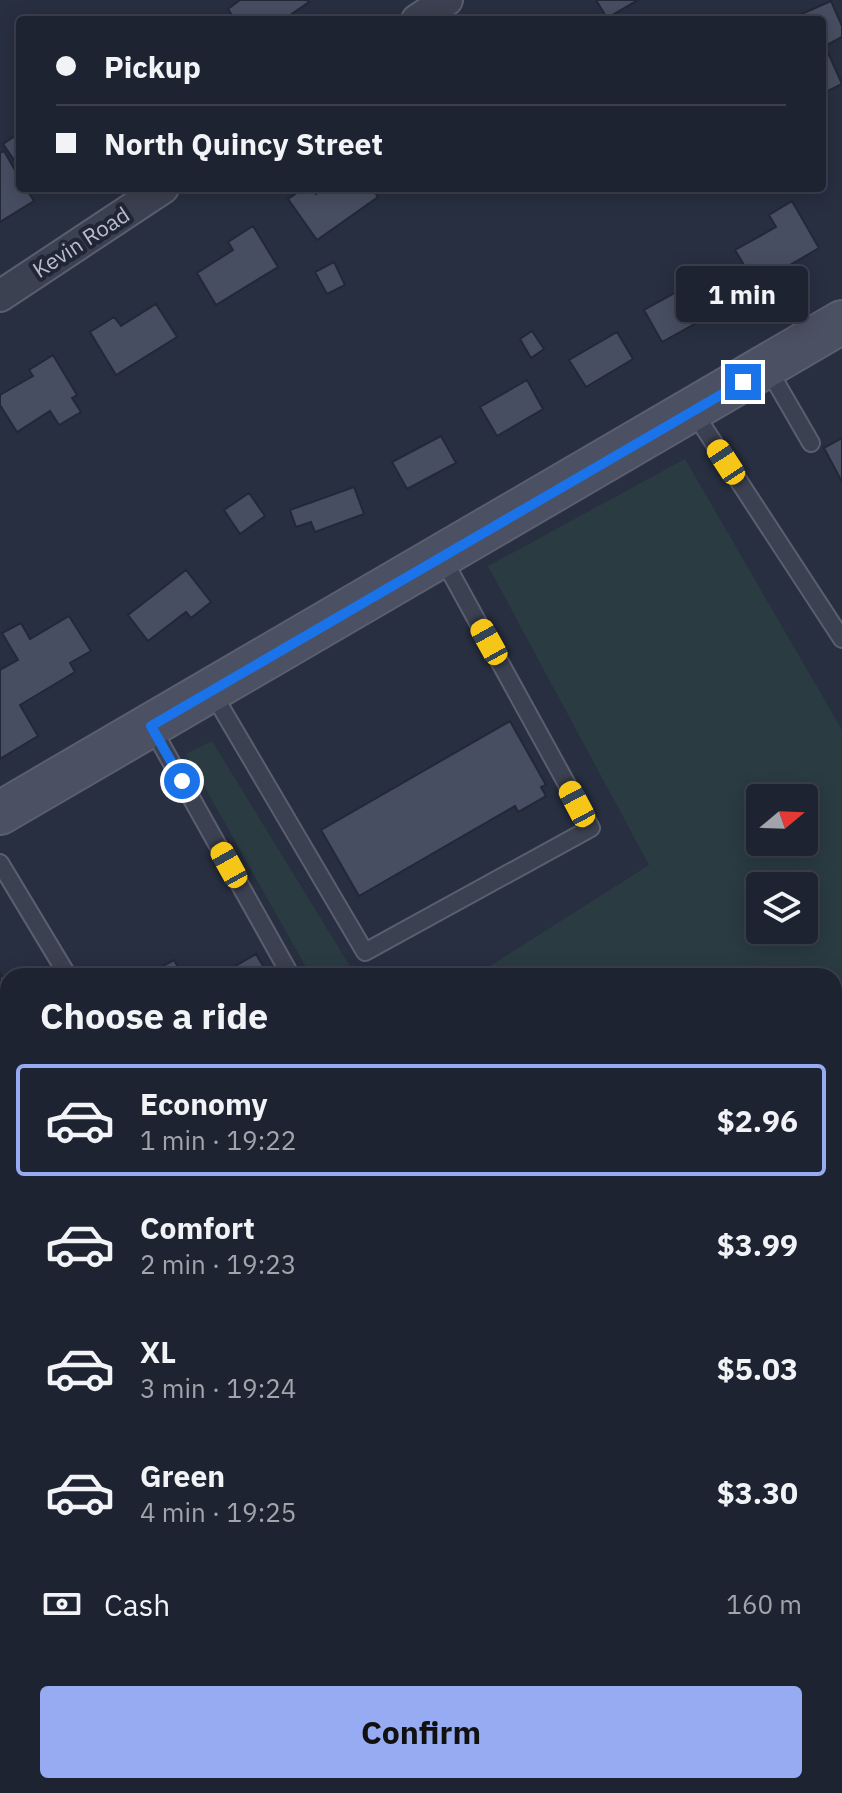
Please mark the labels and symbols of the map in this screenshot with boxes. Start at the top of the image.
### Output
street label: Kevin Road [27,199,135,284]
callout: 1 min [677,266,809,322]
route end [725,364,761,400]
car [703,435,749,489]
car [467,615,511,669]
route start [164,763,200,799]
car [555,777,599,831]
north arrow [746,784,818,856]
car [207,838,251,892]

